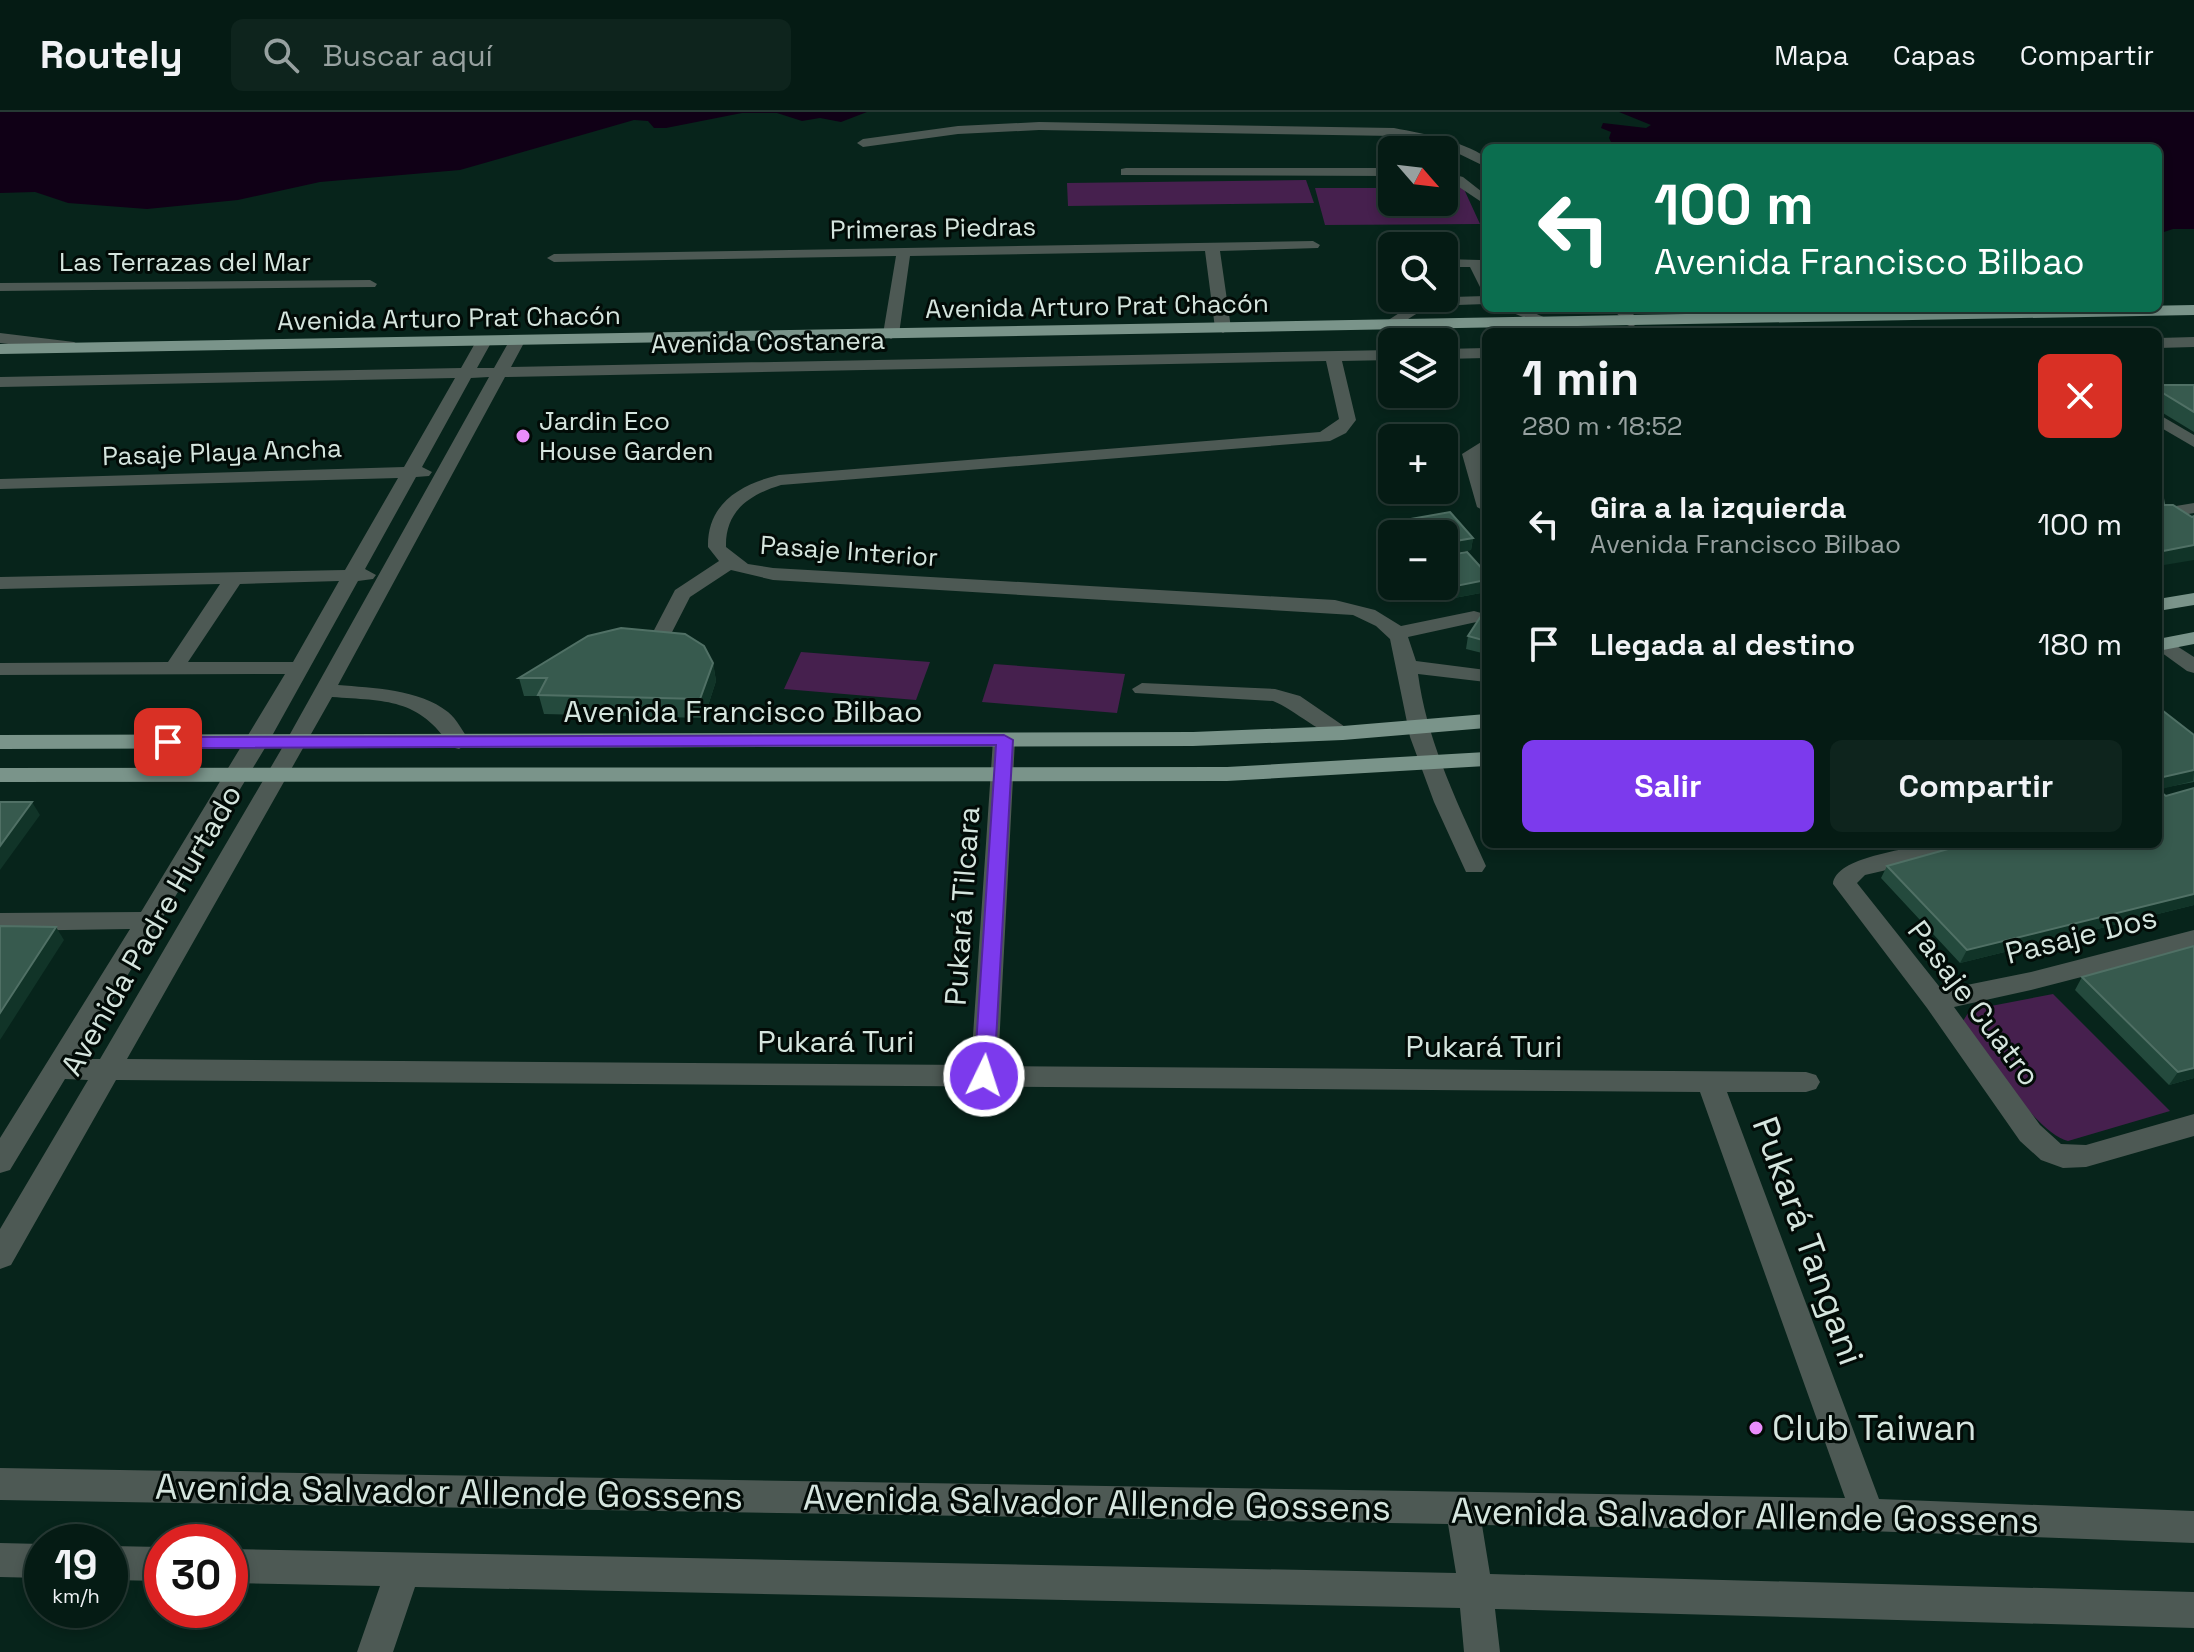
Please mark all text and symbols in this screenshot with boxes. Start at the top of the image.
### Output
search box [231,19,791,91]
text: Routely [40,31,183,79]
icon: search [259,33,303,77]
text: Buscar aquí [323,36,493,75]
text: Mapa [1774,37,1849,73]
text: Capas [1893,37,1976,73]
text: Compartir [2020,37,2154,73]
north arrow [1378,136,1458,216]
map controls [1378,136,1458,600]
text: 100 m [1654,169,1814,240]
icon: left [1522,176,1626,280]
street label: Primeras Piedras [830,209,1036,247]
button: search [1378,232,1458,312]
text: Avenida Francisco Bilbao [1654,239,2085,285]
street label: Las Terrazas del Mar [59,245,311,279]
street label: Avenida Arturo Prat Chacón [925,286,1269,326]
street label: Avenida Arturo Prat Chacón [277,298,621,338]
street label: Avenida Costanera [651,323,885,361]
button: layers [1378,328,1458,408]
text: 1 min [1522,348,1639,409]
button: close [2038,354,2122,438]
place label: Jardin Eco House Garden [539,404,713,468]
text: 280 m · 18:52 [1522,409,1683,443]
button: + [1378,424,1458,504]
marker: Jardin Eco House Garden [514,427,532,445]
street label: Pasaje Playa Ancha [102,431,342,473]
text: Gira a la izquierda [1590,488,1846,527]
icon: left [1522,502,1566,546]
text: 100 m [2037,505,2122,544]
button: − [1378,520,1458,600]
text: Avenida Francisco Bilbao [1590,527,1901,561]
street label: Pasaje Interior [759,528,939,574]
icon: arrive [1522,622,1566,666]
text: Llegada al destino [1590,625,1855,664]
text: 180 m [2038,625,2122,664]
street label: Avenida Francisco Bilbao [564,692,922,731]
pin [134,708,202,776]
icon: arrive [146,720,190,764]
button: Salir [1522,740,1814,832]
button: Compartir [1830,740,2122,832]
street label: Avenida Padre Hurtado [52,778,250,1082]
street label: Pukará Tilcara [936,805,988,1007]
street label: Pasaje Dos [2001,897,2161,973]
street label: Pasaje Cuatro [1899,912,2049,1094]
street label: Pukará Turi [758,1022,914,1061]
street label: Pukará Turi [1406,1027,1562,1066]
position arrow [942,1034,1026,1118]
street label: Pukará Tangani [1742,1111,1874,1371]
place label: Club Taiwan [1772,1405,1976,1451]
marker: Club Taiwan [1747,1419,1765,1437]
street label: Avenida Salvador Allende Gossens [155,1464,743,1520]
street label: Avenida Salvador Allende Gossens [803,1475,1391,1531]
street label: Avenida Salvador Allende Gossens [1451,1488,2039,1544]
speed limit sign: 30 [144,1524,248,1628]
text: 19 [55,1540,97,1591]
text: km/h [52,1583,100,1609]

